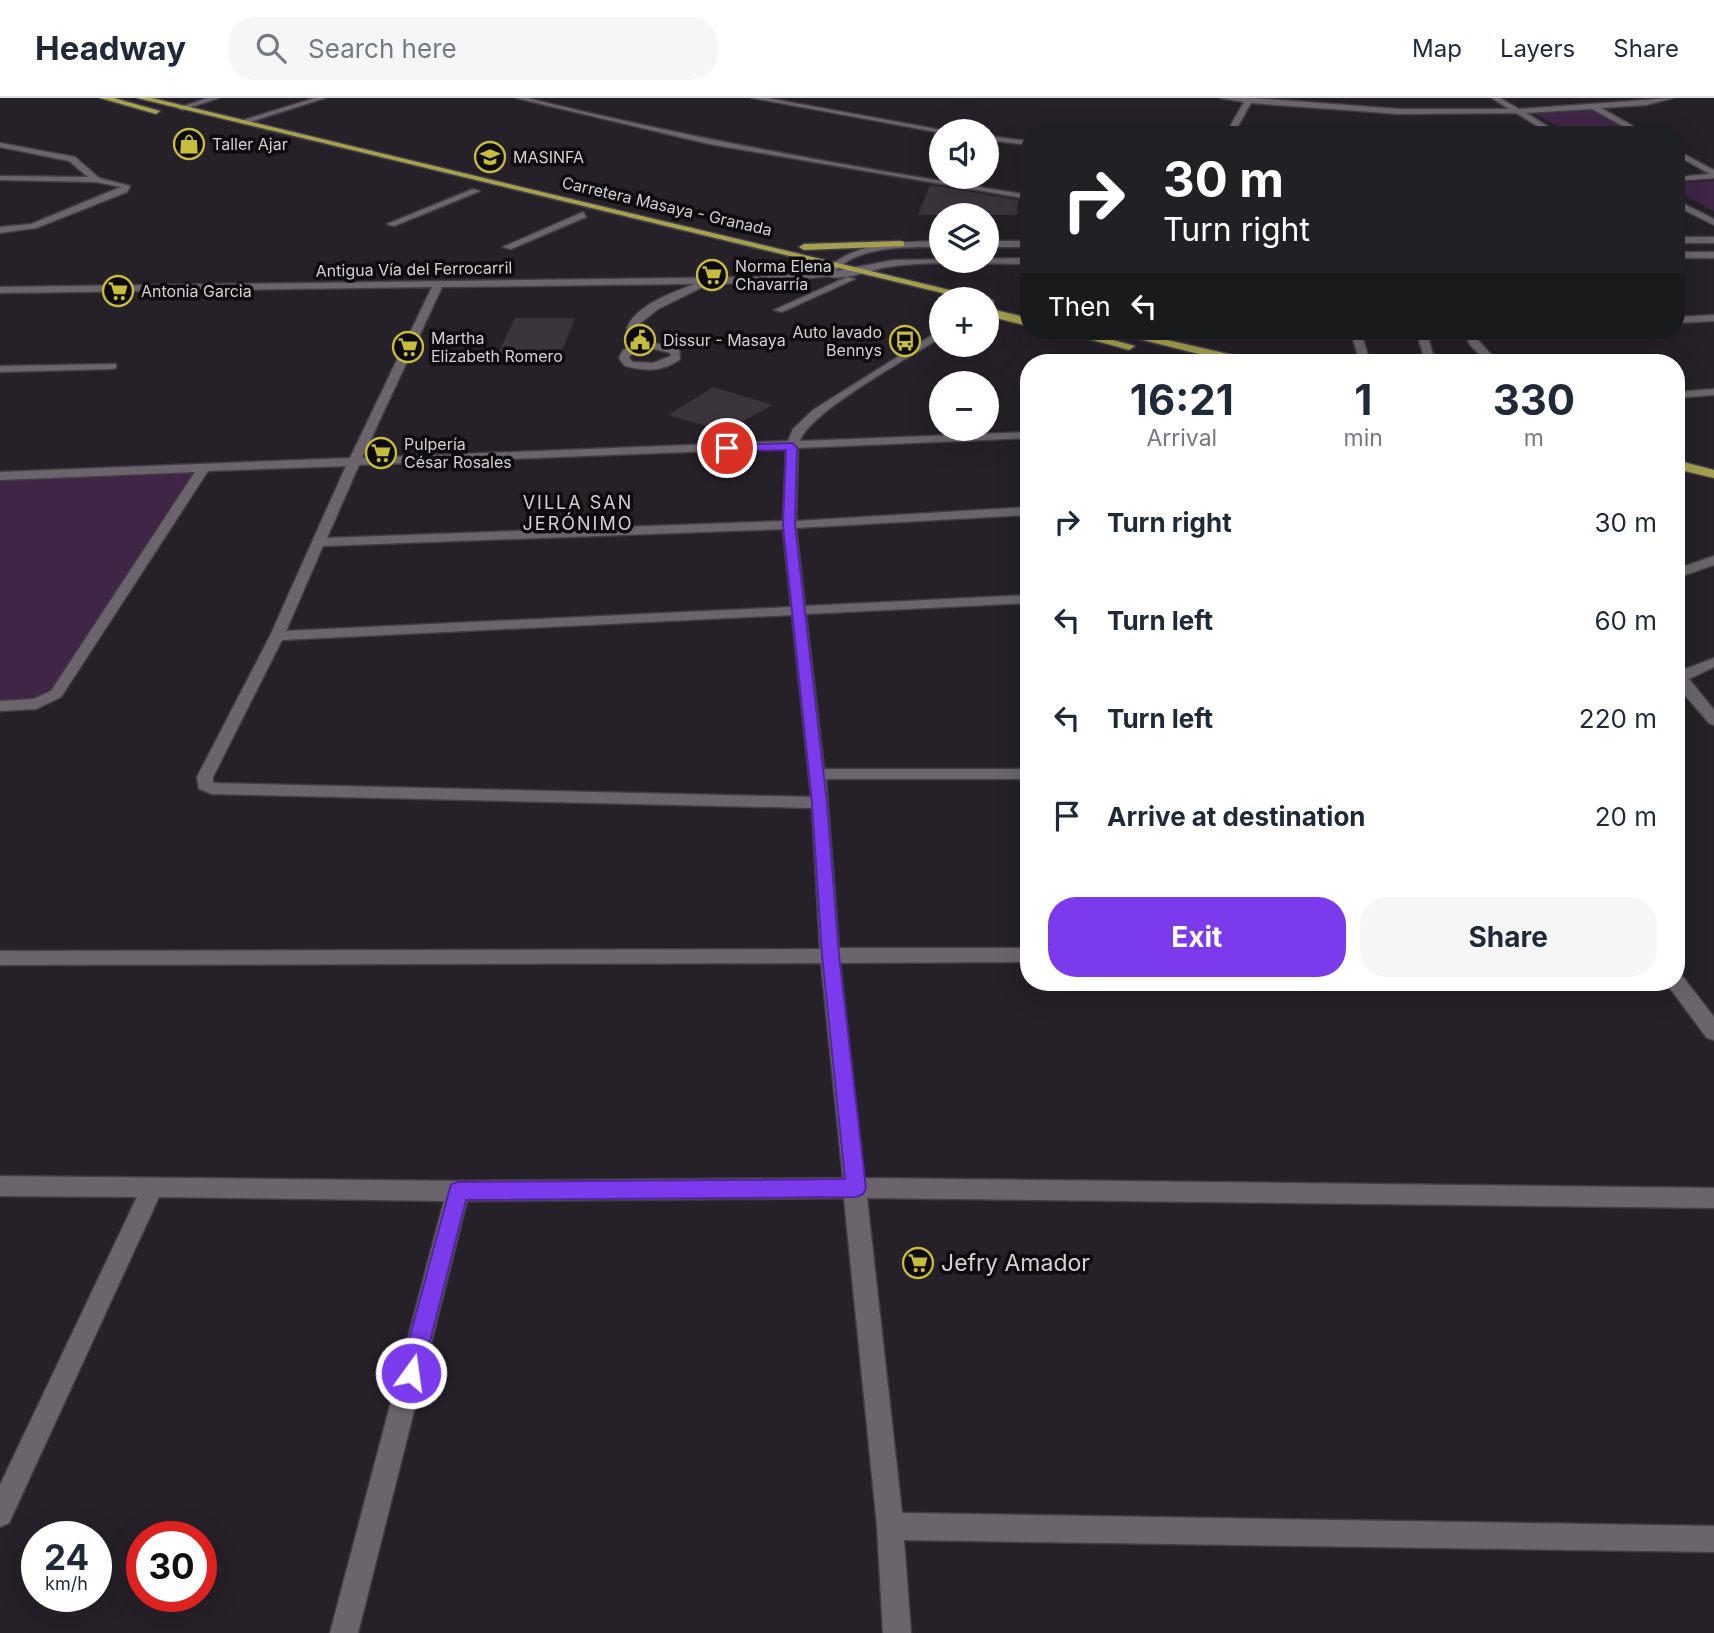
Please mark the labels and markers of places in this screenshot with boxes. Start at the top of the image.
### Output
shop icon: Taller Ajar [172,127,206,161]
place label: Taller Ajar [212,134,288,154]
school or university icon: MASINFA [473,140,507,174]
place label: MASINFA [513,147,584,167]
place label: Norma Elena Chavarría [735,256,832,294]
supermarket icon: Norma Elena Chavarría [695,258,729,292]
supermarket icon: Antonia Garcia [101,274,135,308]
place label: Antonia Garcia [141,281,252,301]
place label: Auto lavado Bennys [792,322,882,360]
public building icon: Dissur - Masaya [623,323,657,357]
bus stop icon: Auto lavado Bennys [888,324,922,358]
place label: Martha Elizabeth Romero [431,328,563,366]
supermarket icon: Martha Elizabeth Romero [391,330,425,364]
place label: Dissur - Masaya [663,330,786,350]
pin [697,418,757,478]
place label: Pulpería César Rosales [404,434,512,472]
supermarket icon: Pulpería César Rosales [364,436,398,470]
supermarket icon: Jefry Amador [901,1246,935,1280]
place label: Jefry Amador [941,1249,1090,1277]

